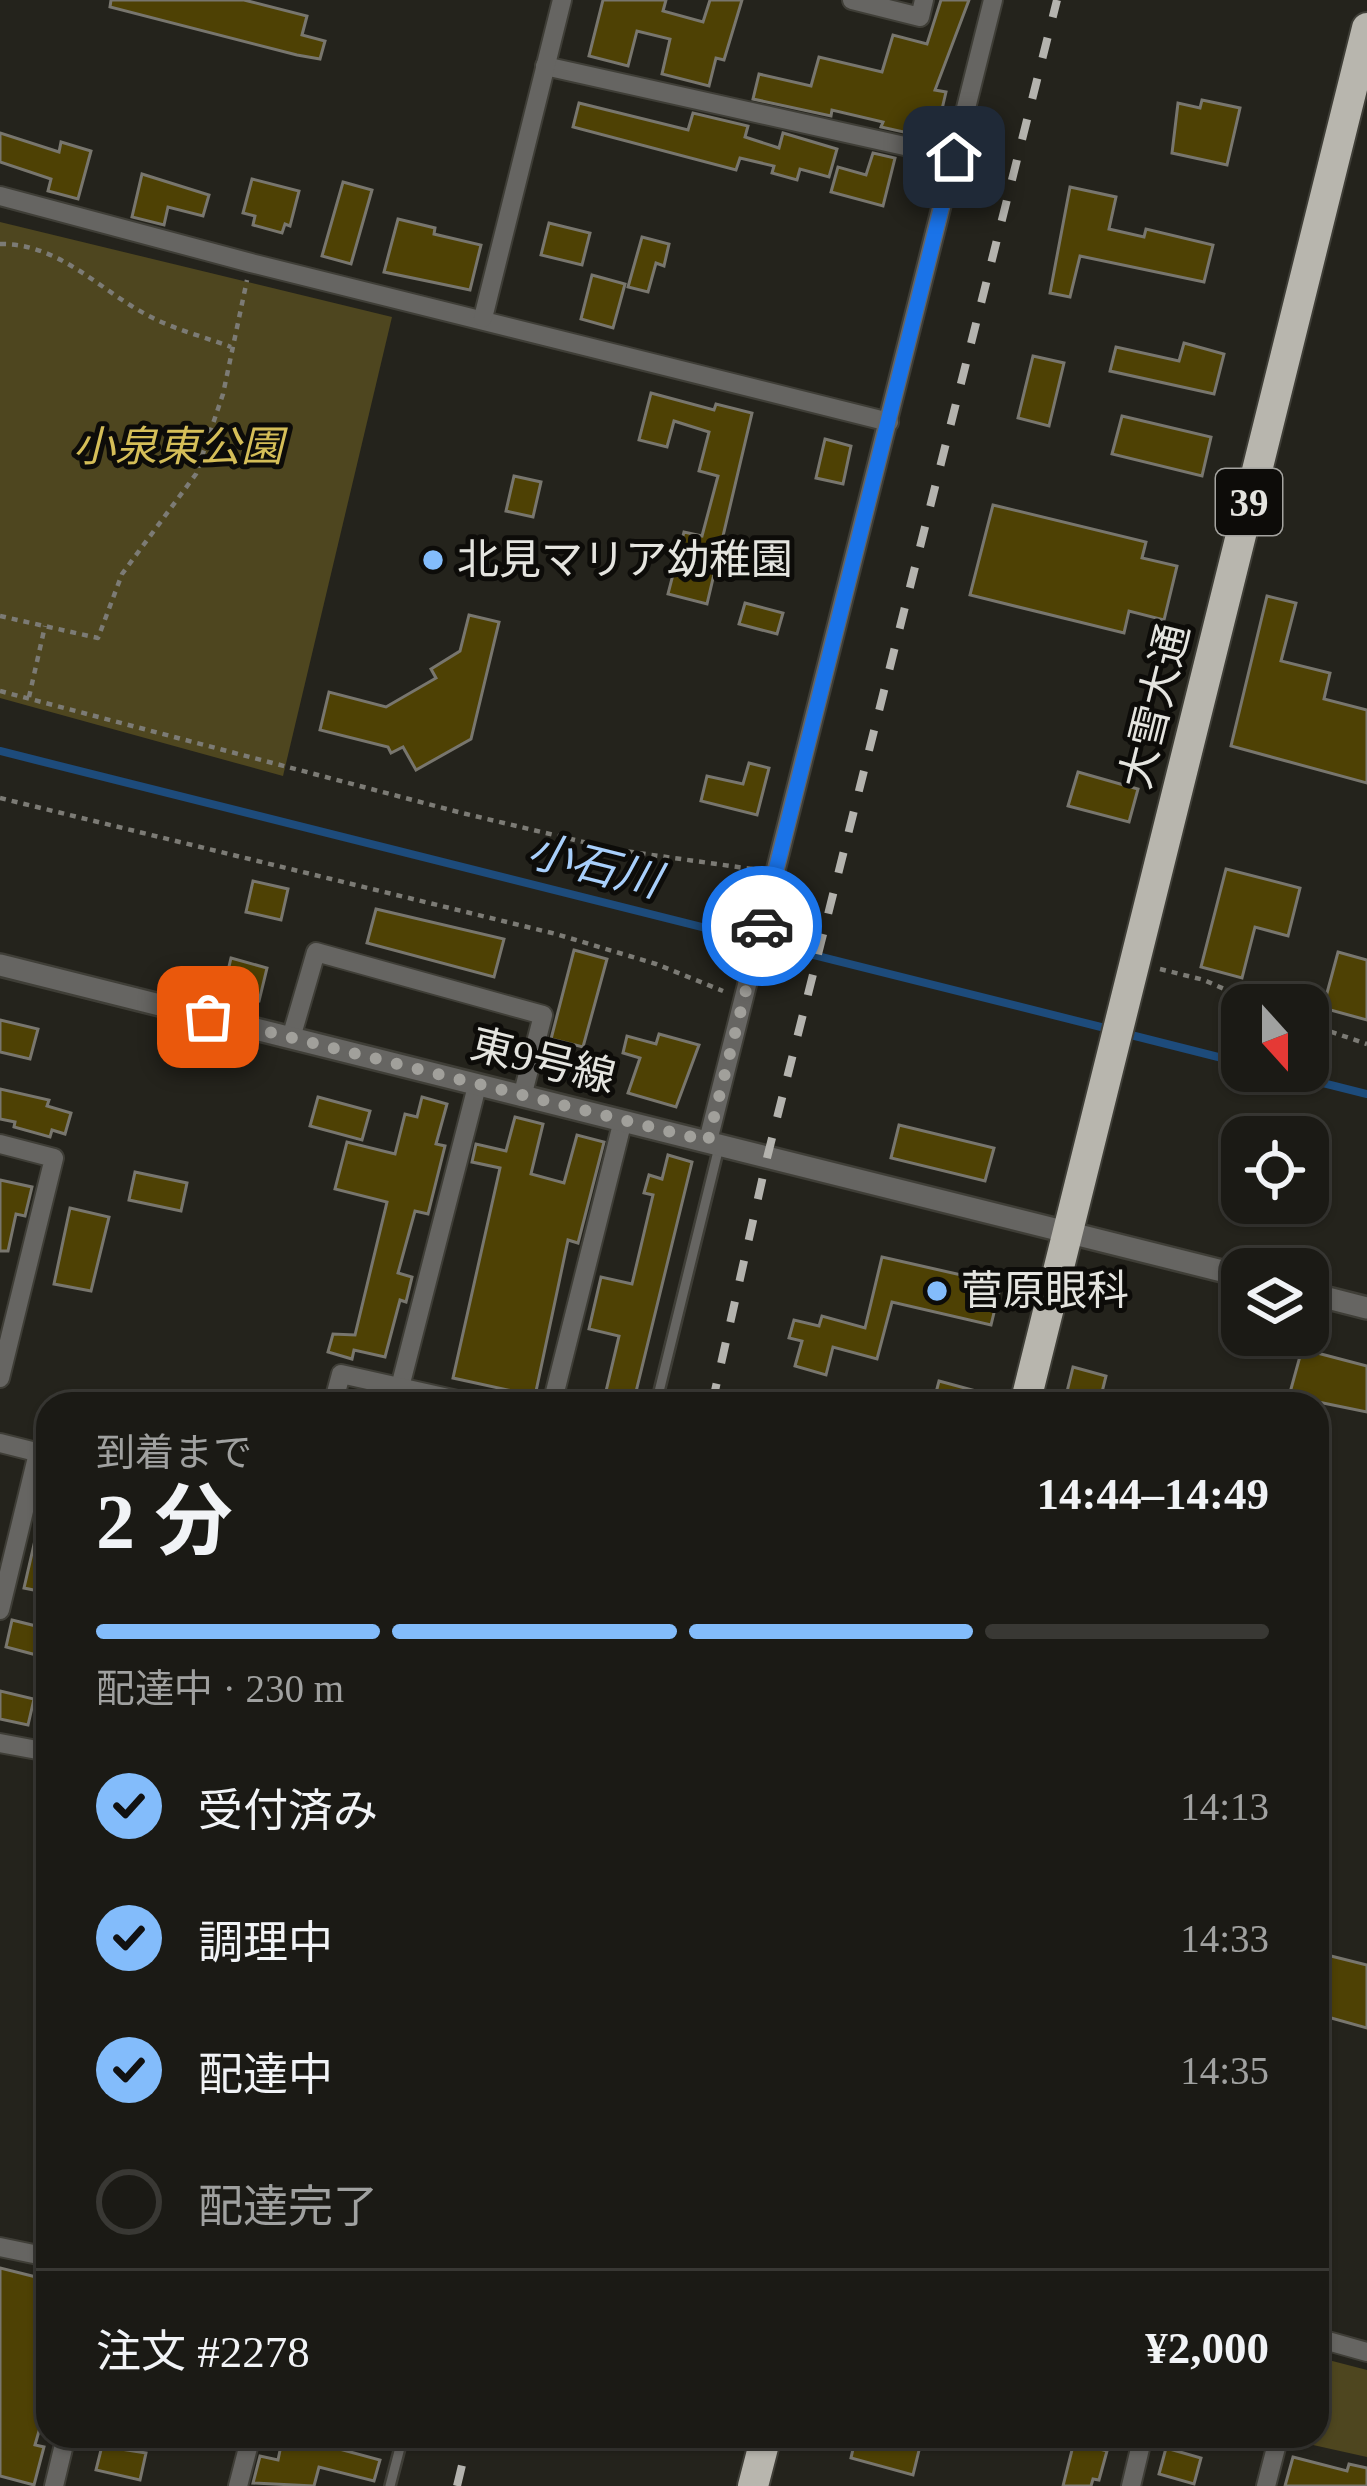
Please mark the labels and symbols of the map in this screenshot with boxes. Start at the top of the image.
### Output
pin [903,106,1005,208]
park label: 小泉東公園 [73,424,288,470]
road number: 39 [1216,469,1282,535]
place label: 北見マリア幼稚園 [457,537,793,583]
marker: 北見マリア幼稚園 [420,547,446,573]
street label: 大雪大通 [1112,619,1198,793]
water label: 小石川 [522,825,669,908]
courier [702,866,822,986]
pin [157,966,259,1068]
north arrow [1221,984,1329,1092]
street label: 東9号線 [466,1021,620,1101]
place label: 菅原眼科 [961,1268,1129,1314]
marker: 菅原眼科 [924,1278,950,1304]

